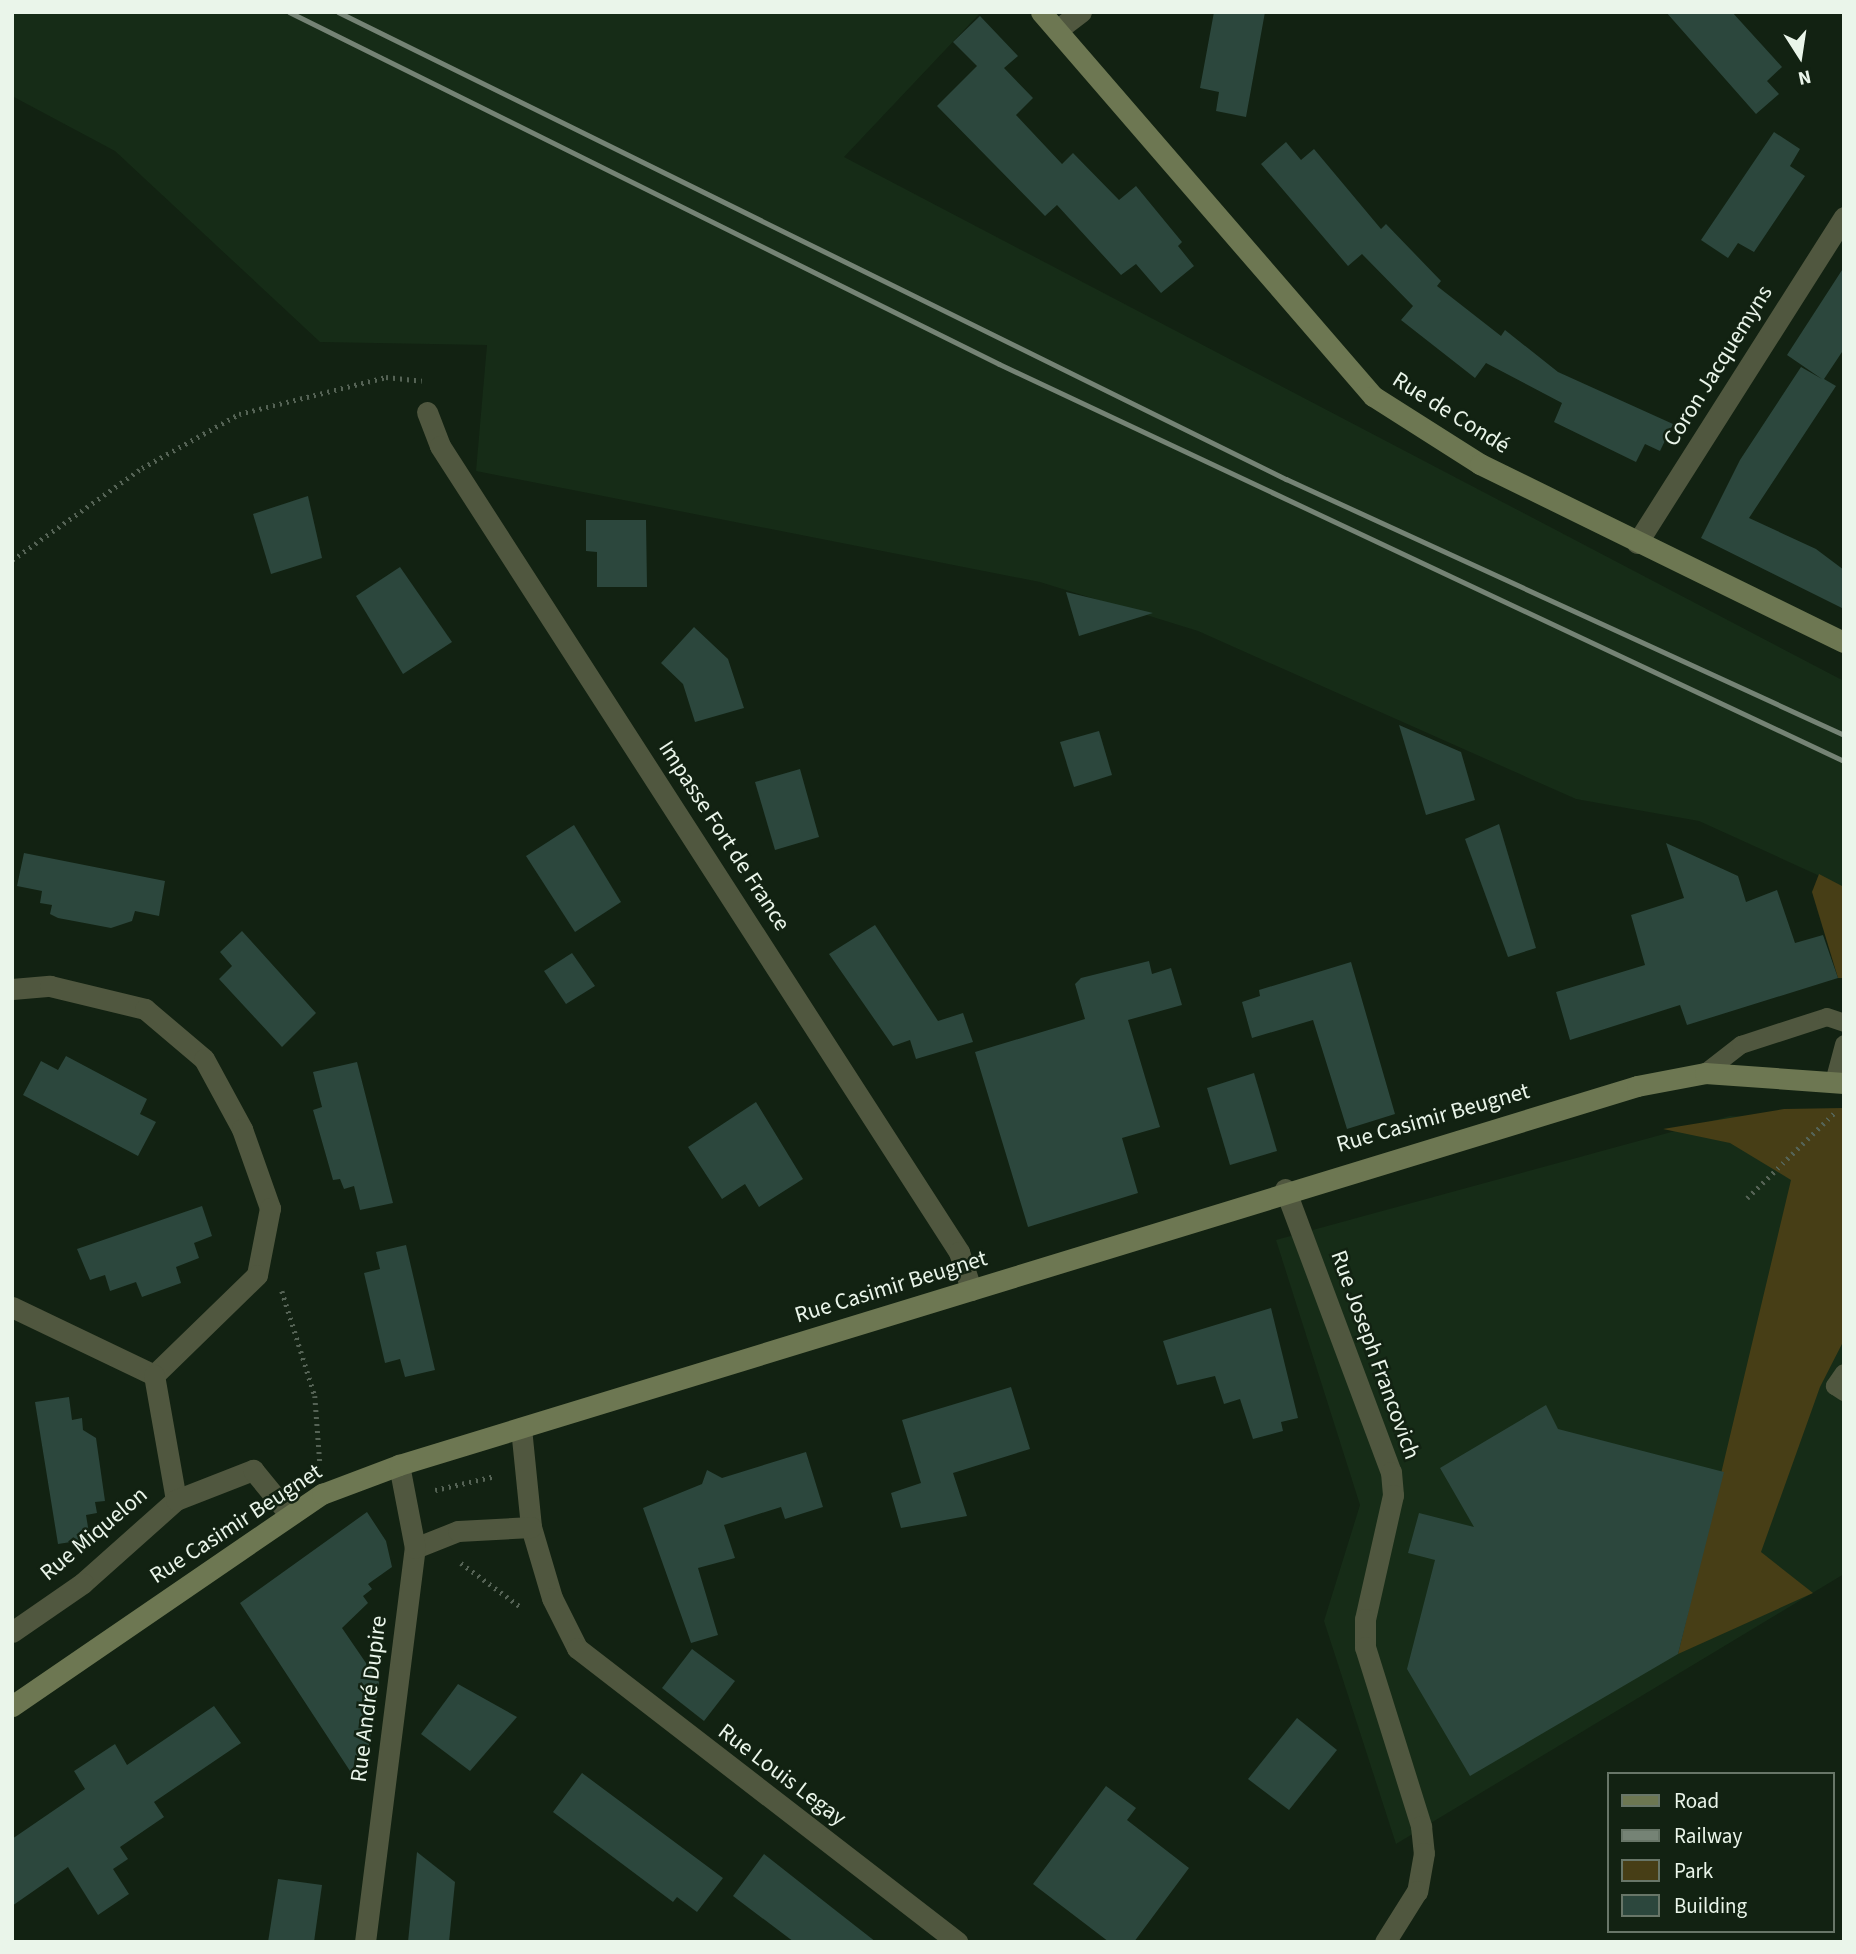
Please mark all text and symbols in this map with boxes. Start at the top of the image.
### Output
north arrow [1765,21,1835,91]
text: N [1795,63,1813,92]
street label: Coron Jacquemyns [1657,281,1779,451]
street label: Rue de Condé [1387,366,1515,460]
street label: Impasse Fort de France [652,736,796,936]
street label: Rue Casimir Beugnet [1333,1077,1533,1159]
street label: Rue Casimir Beugnet [792,1245,990,1329]
street label: Rue Joseph Francovich [1324,1247,1426,1463]
street label: Rue Casimir Beugnet [145,1458,327,1590]
street label: Rue Miquelon [35,1481,153,1587]
street label: Rue André Dupire [345,1614,393,1784]
street label: Rue Louis Legay [713,1718,851,1832]
legend [1608,1772,1835,1933]
text: Road [1674,1786,1719,1816]
text: Railway [1674,1821,1742,1851]
text: Park [1674,1856,1713,1886]
text: Building [1674,1891,1747,1921]

